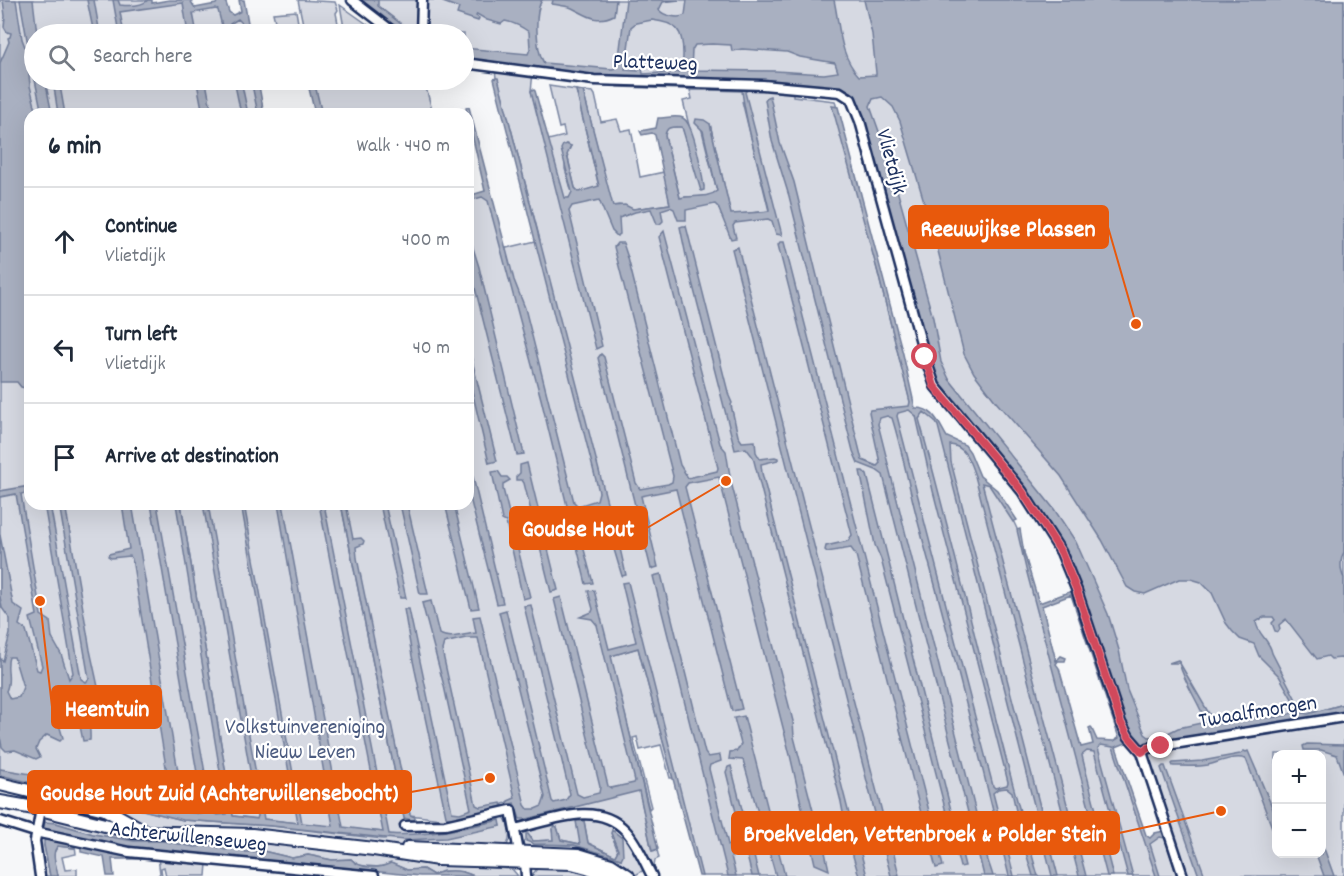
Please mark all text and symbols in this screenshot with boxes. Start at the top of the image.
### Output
search box [24,24,474,90]
icon: search [45,41,78,74]
text: Search here [93,42,192,73]
street label: Platteweg [612,47,698,81]
street label: Vlietdijk [866,126,914,198]
text: 6 min [48,129,101,166]
text: Walk · 440 m [357,133,450,161]
callout: Reeuwijkse Plassen [909,206,1108,248]
text: Continue [105,212,177,243]
text: Reeuwijkse Plassen [920,214,1096,248]
icon: ahead [48,225,81,258]
text: 400 m [402,227,450,255]
text: Vlietdijk [105,243,166,271]
text: Turn left [105,320,177,351]
icon: left [48,333,81,366]
text: 40 m [412,335,450,363]
route start [911,343,937,369]
text: Vlietdijk [105,351,166,379]
icon: arrive [48,441,81,474]
text: Arrive at destination [105,442,279,473]
callout: Goudse Hout [510,507,647,549]
text: Goudse Hout [522,514,635,548]
callout: Heemtuin [52,686,161,728]
street label: Twaalfmorgen [1197,688,1319,738]
text: Heemtuin [65,694,149,728]
park label: Volkstuinvereniging Nieuw Leven [225,713,385,769]
route end [1147,732,1173,758]
map controls [1272,750,1326,858]
button: + [1272,750,1326,804]
callout: Goudse Hout Zuid (Achterwillensebocht) [28,771,411,813]
text: Goudse Hout Zuid (Achterwillensebocht) [40,778,398,812]
button: − [1272,804,1326,858]
callout: Broekvelden, Vettenbroek & Polder Stein [732,812,1119,854]
street label: Achterwillenseweg [108,814,268,862]
text: Broekvelden, Vettenbroek & Polder Stein [744,819,1106,853]

